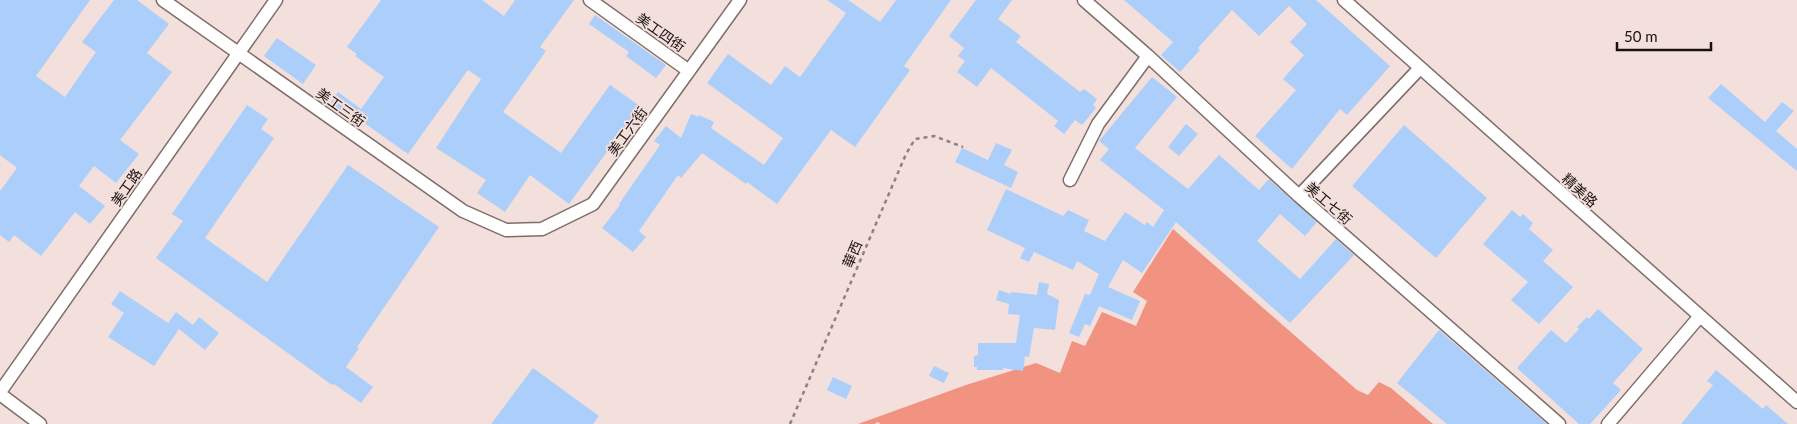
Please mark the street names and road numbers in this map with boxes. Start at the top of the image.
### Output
street label: 美工四街 [633,9,689,55]
street label: 美工三街 [313,84,369,130]
street label: 美工六街 [604,103,650,159]
street label: 美工路 [107,165,145,209]
street label: 精美路 [1559,170,1601,210]
street label: 美工七街 [1302,178,1356,228]
street label: 華西 [839,238,865,270]

